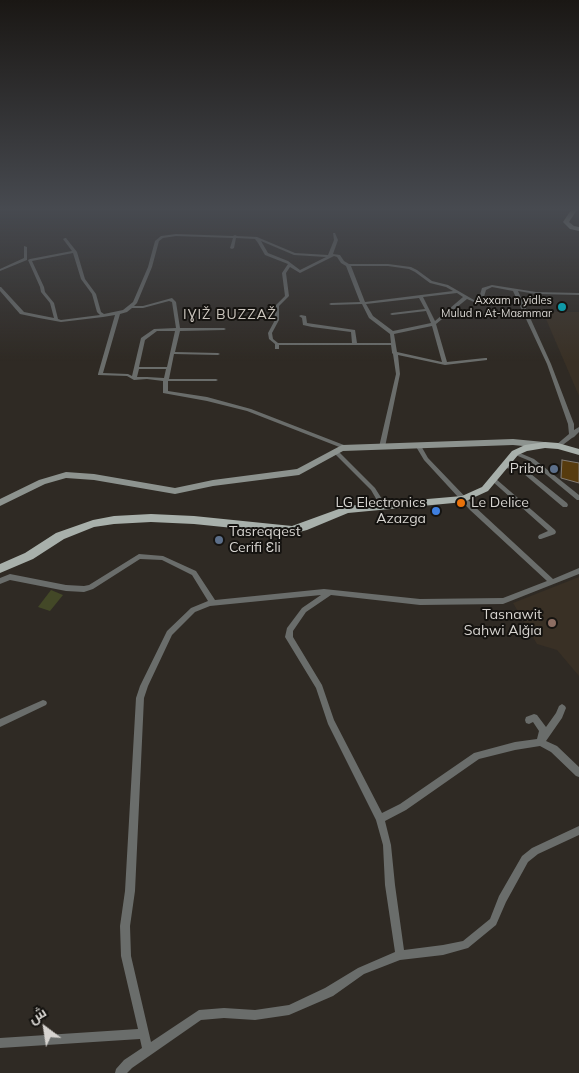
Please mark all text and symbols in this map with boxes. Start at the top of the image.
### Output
place label: Axxam n yidles Mulud n At-Maɛmmar [441,294,552,320]
marker: Axxam n yidles Mulud n At-Maɛmmar [556,301,568,313]
district label: IƔIŽ BUZZAŽ [182,307,278,323]
place label: Priba [510,461,544,477]
marker: Priba [548,463,560,475]
place label: LG Electronics Azazga [336,495,426,528]
place label: Le Delice [471,495,529,511]
marker: Le Delice [455,497,467,509]
marker: LG Electronics Azazga [430,505,442,517]
place label: Tasreqqest Cerifi Ɛli [229,524,301,556]
marker: Tasreqqest Cerifi Ɛli [213,534,225,546]
place label: Tasnawit Saḥwi Alǧia [464,607,542,640]
marker: Tasnawit Saḥwi Alǧia [546,617,558,629]
north arrow [20,1003,70,1053]
text: ش [25,1003,50,1027]

